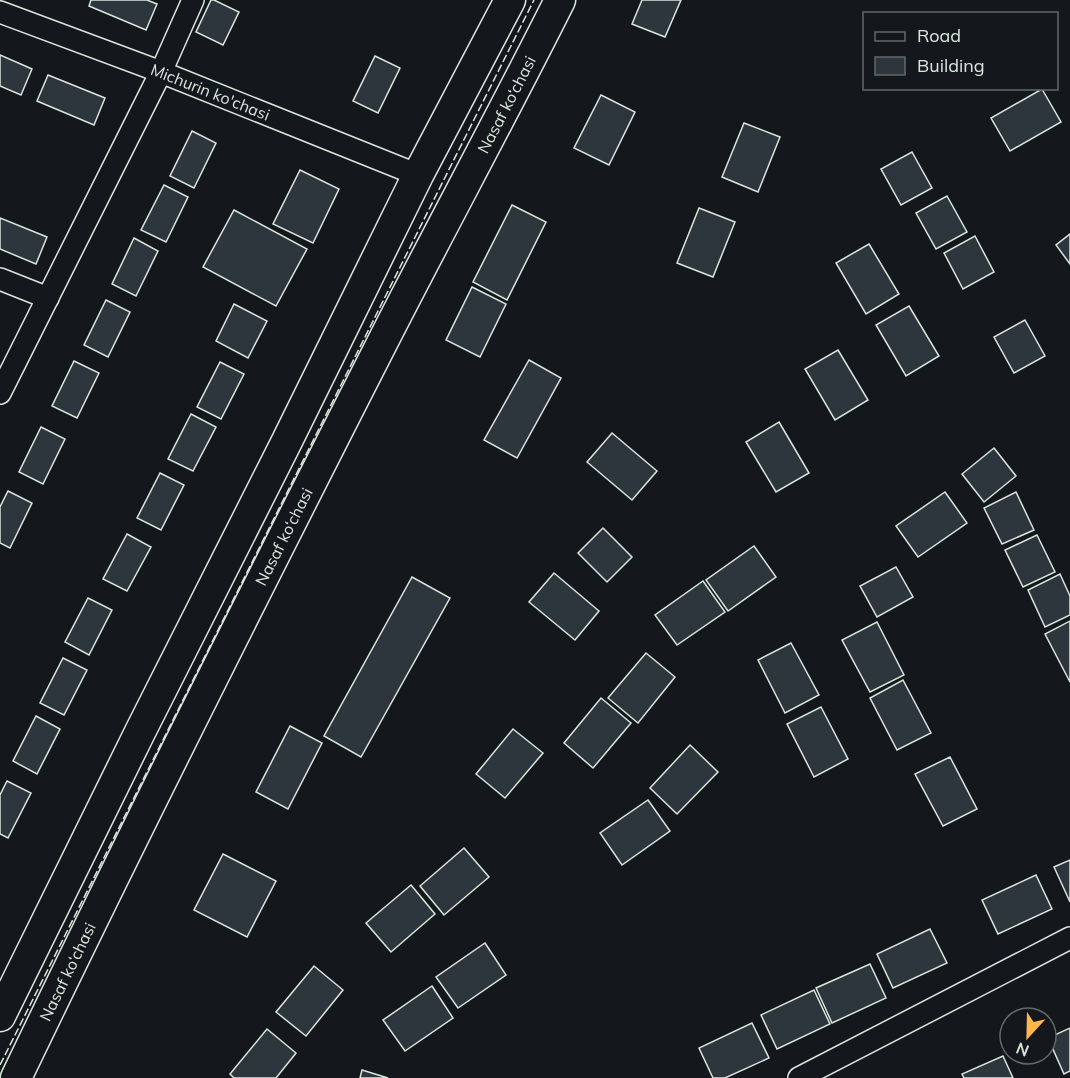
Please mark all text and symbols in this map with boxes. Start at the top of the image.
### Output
legend [863,12,1058,90]
text: Road [917,24,961,47]
street label: Nasaf ko‘chasi [473,53,540,157]
text: Building [917,54,985,77]
street label: Michurin ko'chasi [148,59,273,125]
street label: Nasaf ko‘chasi [251,484,317,589]
street label: Nasaf ko‘chasi [35,919,100,1024]
north arrow [998,1006,1058,1066]
text: N [1013,1038,1032,1061]

